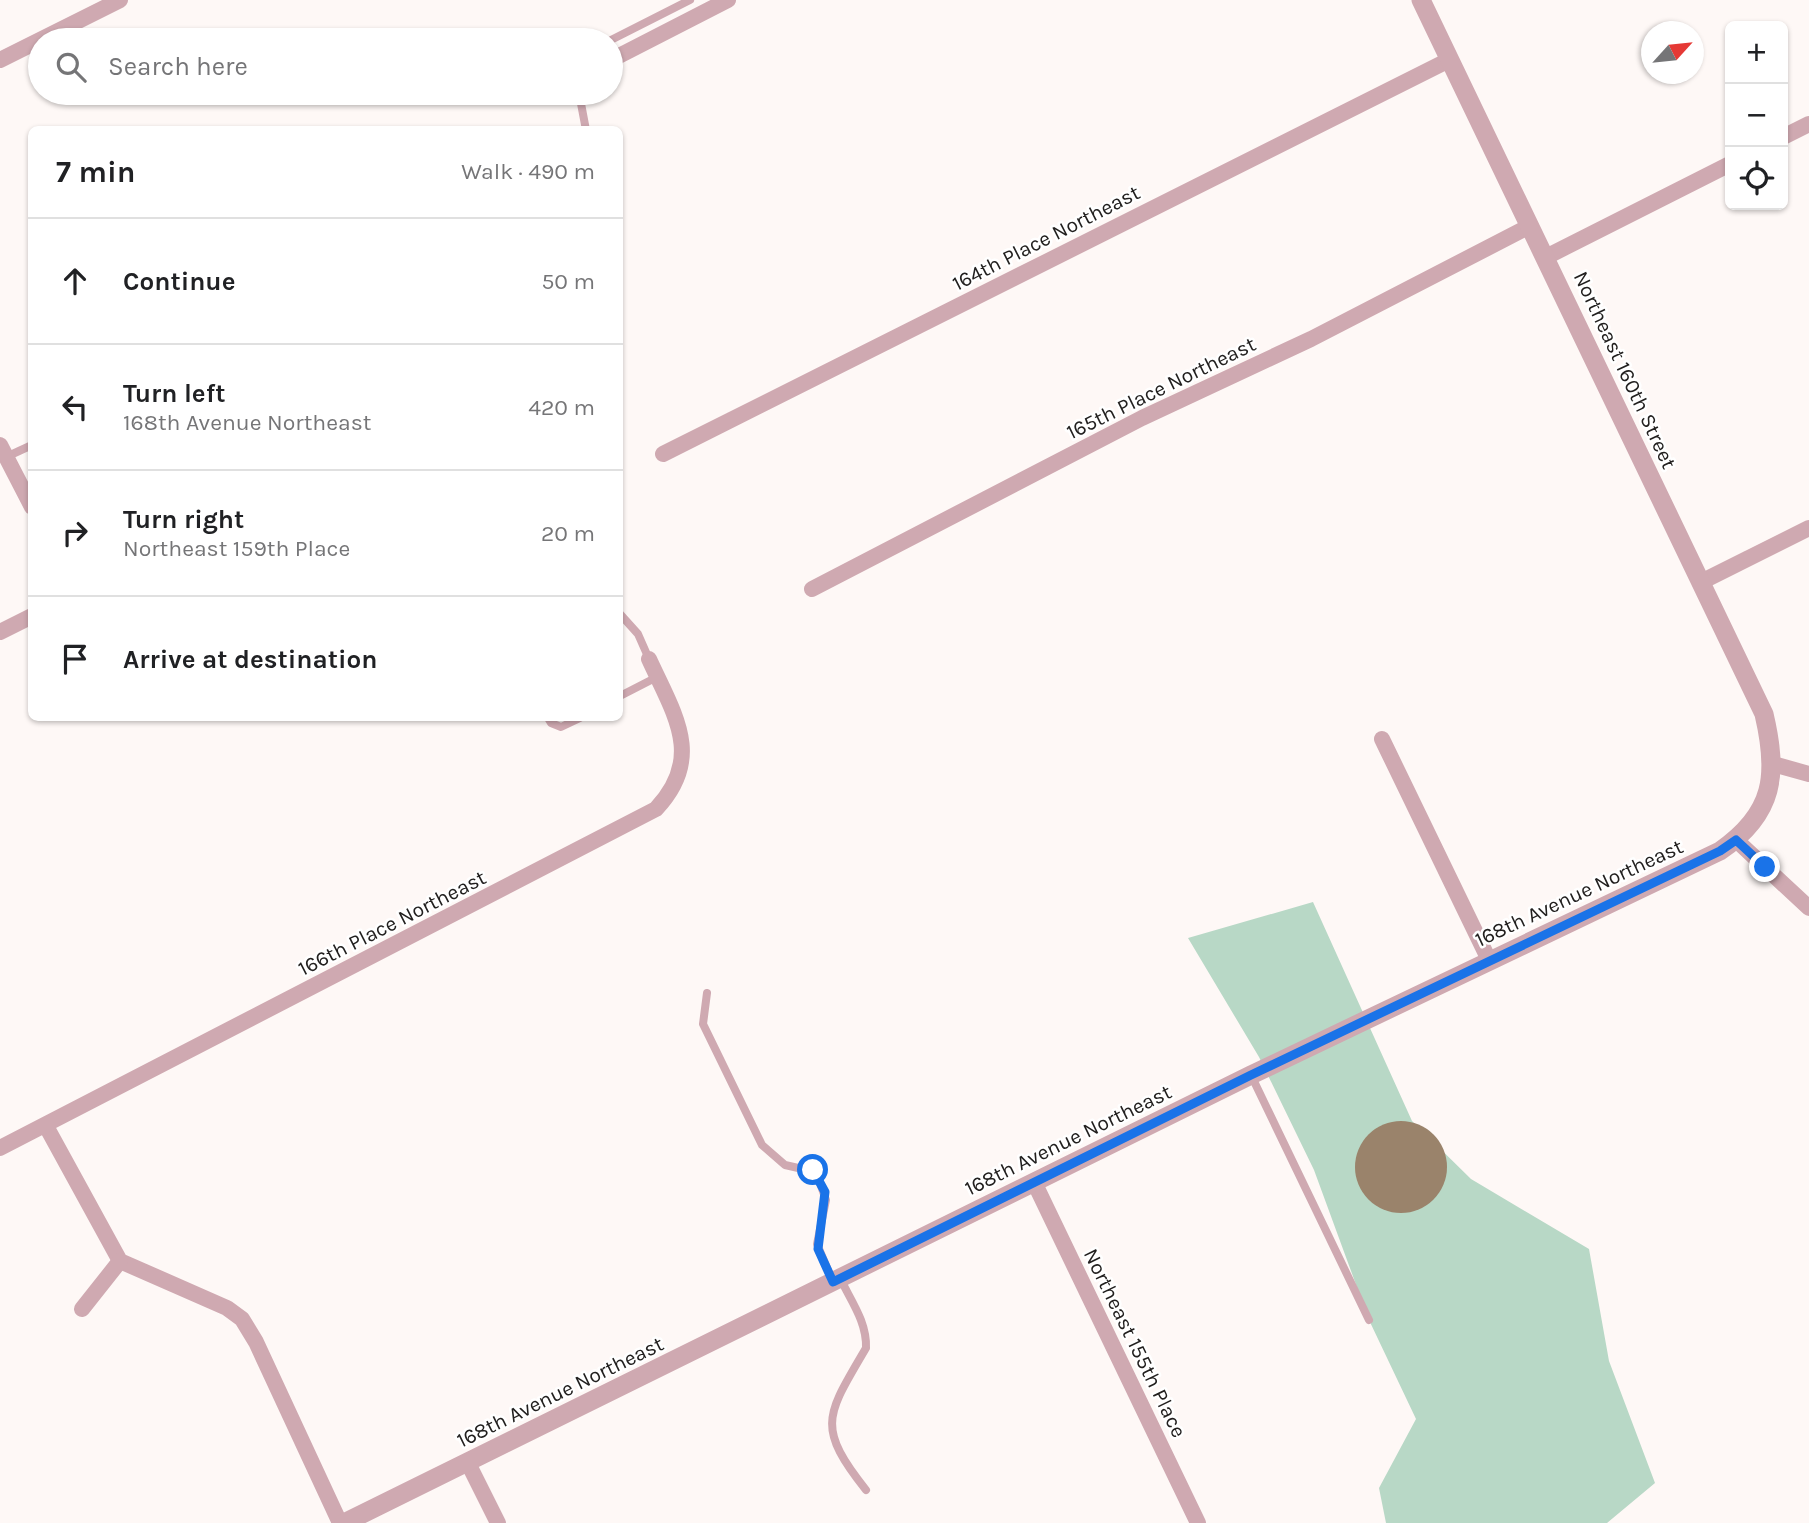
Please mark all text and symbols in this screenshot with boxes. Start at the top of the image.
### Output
north arrow [1641,21,1704,84]
map controls [1725,21,1788,210]
button: + [1725,21,1788,84]
search box [28,28,623,105]
icon: search [52,48,90,86]
text: Search here [108,51,248,82]
button: − [1725,84,1788,147]
button: locate [1725,147,1788,210]
text: 7 min [56,154,136,190]
text: Walk · 490 m [461,158,595,185]
street label: 164th Place Northeast [948,180,1144,296]
icon: ahead [56,262,94,300]
text: Continue [123,266,235,297]
text: 50 m [541,268,595,295]
street label: Northeast 160th Street [1569,268,1681,473]
street label: 165th Place Northeast [1063,332,1260,444]
text: Turn left [123,378,225,409]
icon: left [56,388,94,426]
text: 420 m [528,394,595,421]
text: 168th Avenue Northeast [123,409,371,436]
text: Turn right [123,504,244,535]
icon: right [56,514,94,552]
text: 20 m [541,520,595,547]
text: Northeast 159th Place [123,535,350,562]
icon: arrive [56,640,94,678]
text: Arrive at destination [123,644,377,675]
street label: 168th Avenue Northeast [1471,834,1687,952]
route end [1749,851,1780,882]
street label: 166th Place Northeast [294,865,490,981]
street label: 168th Avenue Northeast [961,1079,1175,1200]
route start [797,1154,828,1185]
street label: Northeast 155th Place [1079,1245,1191,1441]
street label: 168th Avenue Northeast [453,1331,667,1452]

